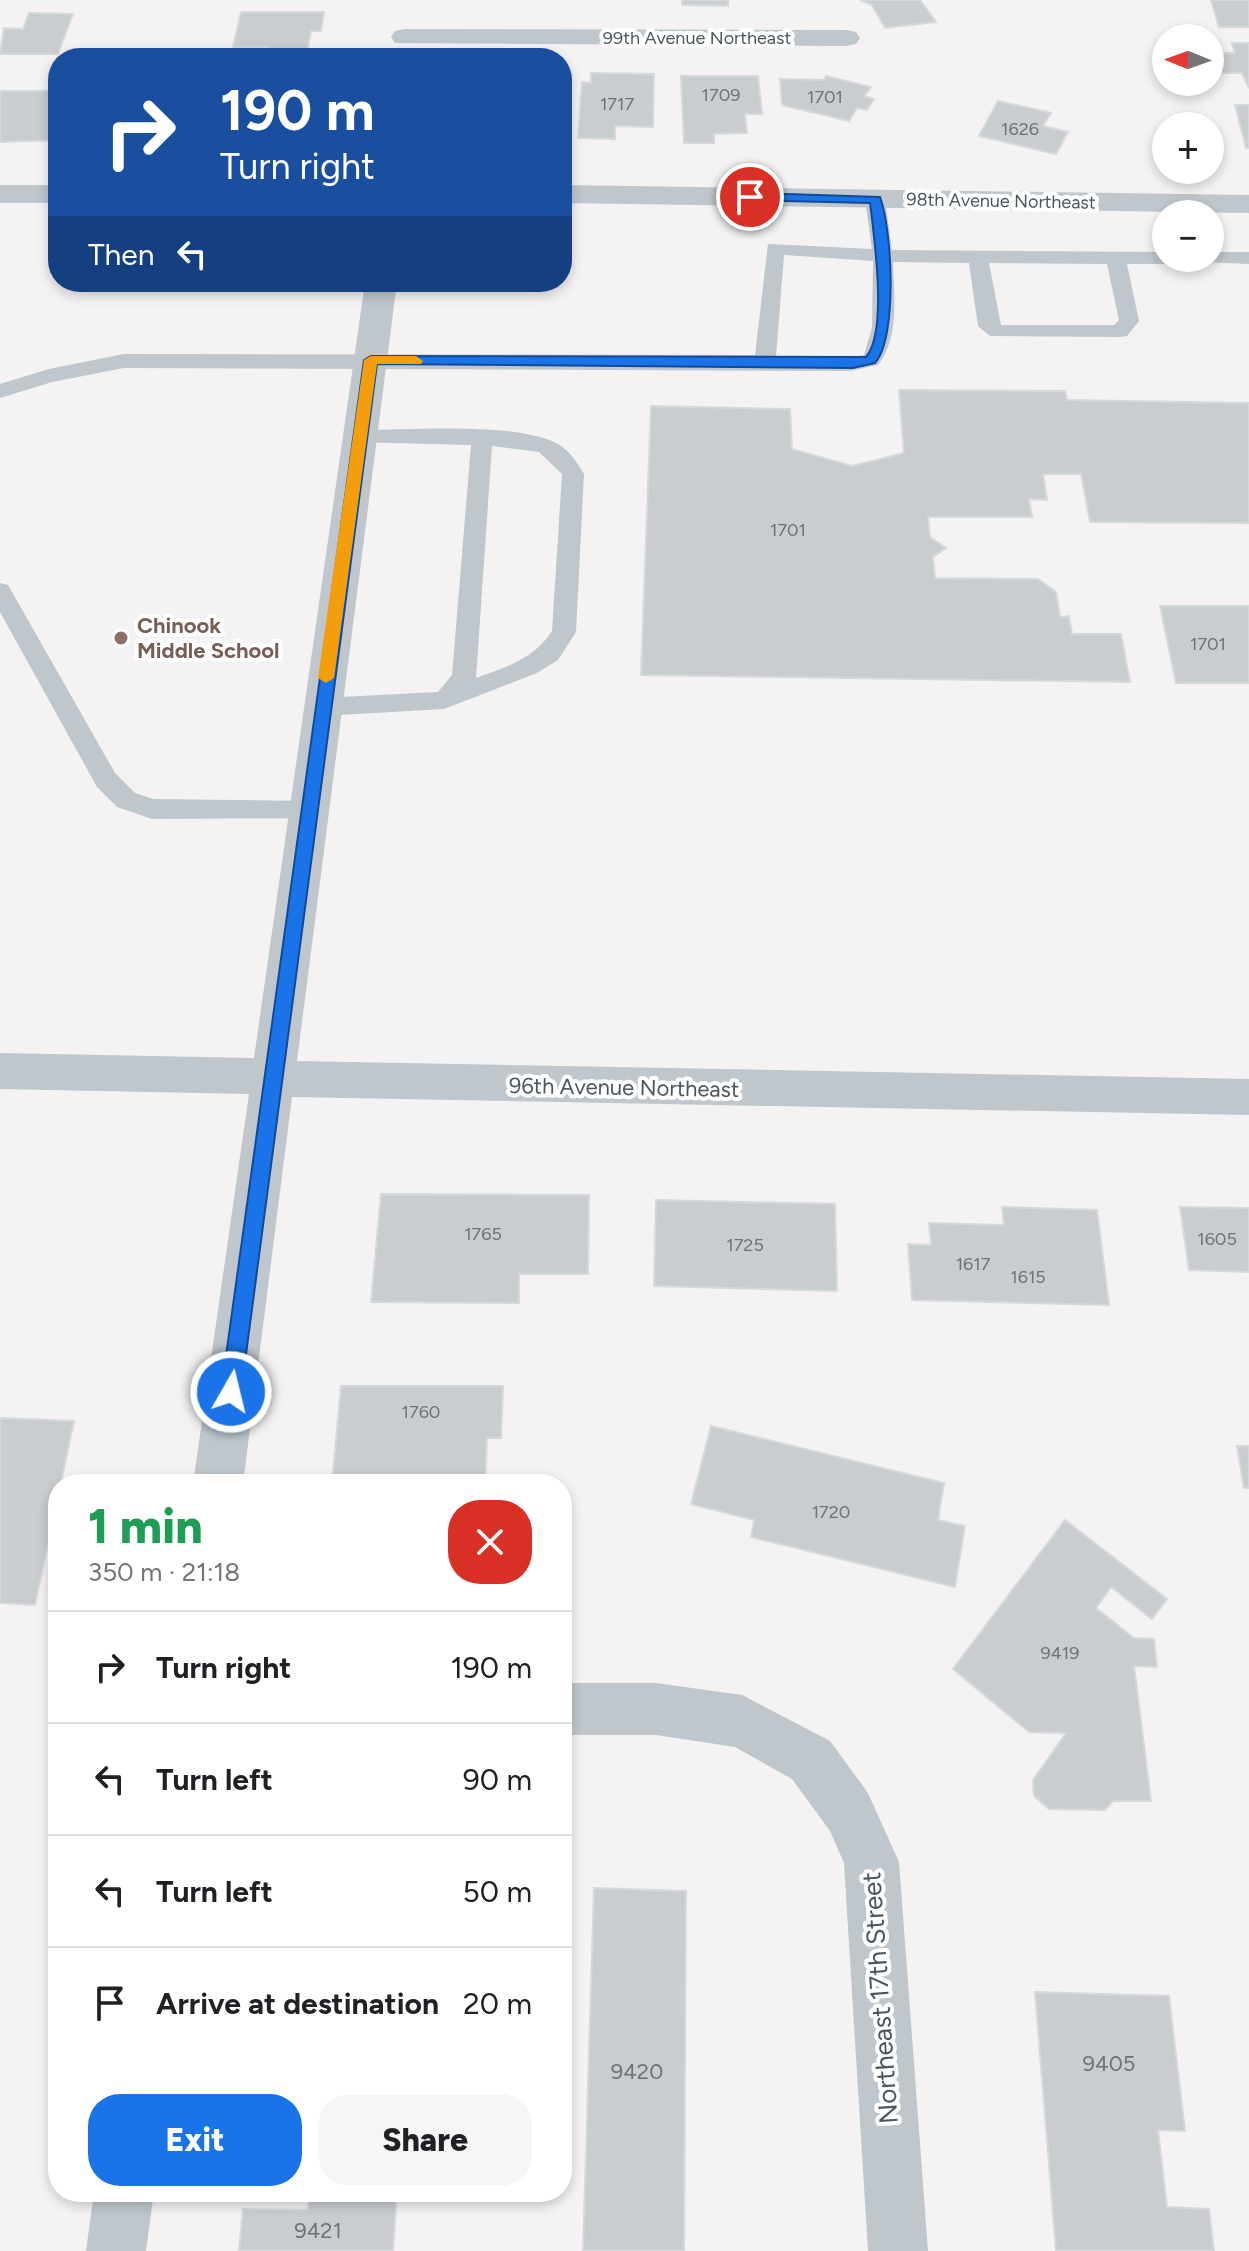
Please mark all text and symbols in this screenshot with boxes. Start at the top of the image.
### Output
north arrow [1152,24,1224,96]
map controls [1152,24,1224,272]
street label: 99th Avenue Northeast [603,27,791,49]
text: 190 m [220,77,375,144]
icon: right [88,80,192,184]
house number: 1709 [702,84,740,106]
house number: 1701 [807,86,843,108]
house number: 1717 [600,93,634,115]
button: + [1152,112,1224,184]
house number: 1626 [1001,118,1039,140]
text: Turn right [220,145,375,188]
pin [716,163,784,231]
icon: arrive [728,175,772,219]
street label: 98th Avenue Northeast [906,188,1096,214]
button: − [1152,200,1224,272]
icon: left [170,232,214,276]
text: Then [88,236,154,273]
house number: 1701 [770,519,806,541]
place label: Chinook Middle School [137,612,280,664]
marker: Chinook Middle School [112,629,130,647]
house number: 1701 [1190,633,1226,655]
street label: 96th Avenue Northeast [509,1072,739,1103]
house number: 1765 [464,1223,502,1245]
house number: 1605 [1197,1228,1237,1250]
house number: 1725 [726,1234,764,1256]
house number: 1617 [956,1253,991,1275]
house number: 1615 [1010,1266,1046,1288]
position arrow [189,1350,273,1434]
house number: 1760 [402,1401,440,1423]
text: 1 min [88,1497,203,1555]
button: close [448,1500,532,1584]
house number: 1720 [812,1501,850,1523]
text: 350 m · 21:18 [88,1556,240,1588]
house number: 9419 [1041,1642,1080,1664]
icon: right [88,1645,132,1689]
text: Turn right [156,1649,291,1686]
text: 190 m [450,1649,532,1686]
icon: left [88,1757,132,1801]
text: Turn left [156,1761,273,1798]
text: 90 m [463,1761,532,1798]
icon: left [88,1869,132,1913]
street label: Northeast 17th Street [855,1871,905,2125]
text: Turn left [156,1873,273,1910]
text: 50 m [463,1873,532,1910]
icon: arrive [88,1981,132,2025]
text: Arrive at destination [156,1985,439,2022]
text: 20 m [463,1985,532,2022]
house number: 9405 [1083,2050,1135,2077]
house number: 9420 [611,2058,663,2085]
button: Exit [88,2094,302,2186]
button: Share [318,2094,532,2186]
house number: 9421 [294,2217,342,2244]

